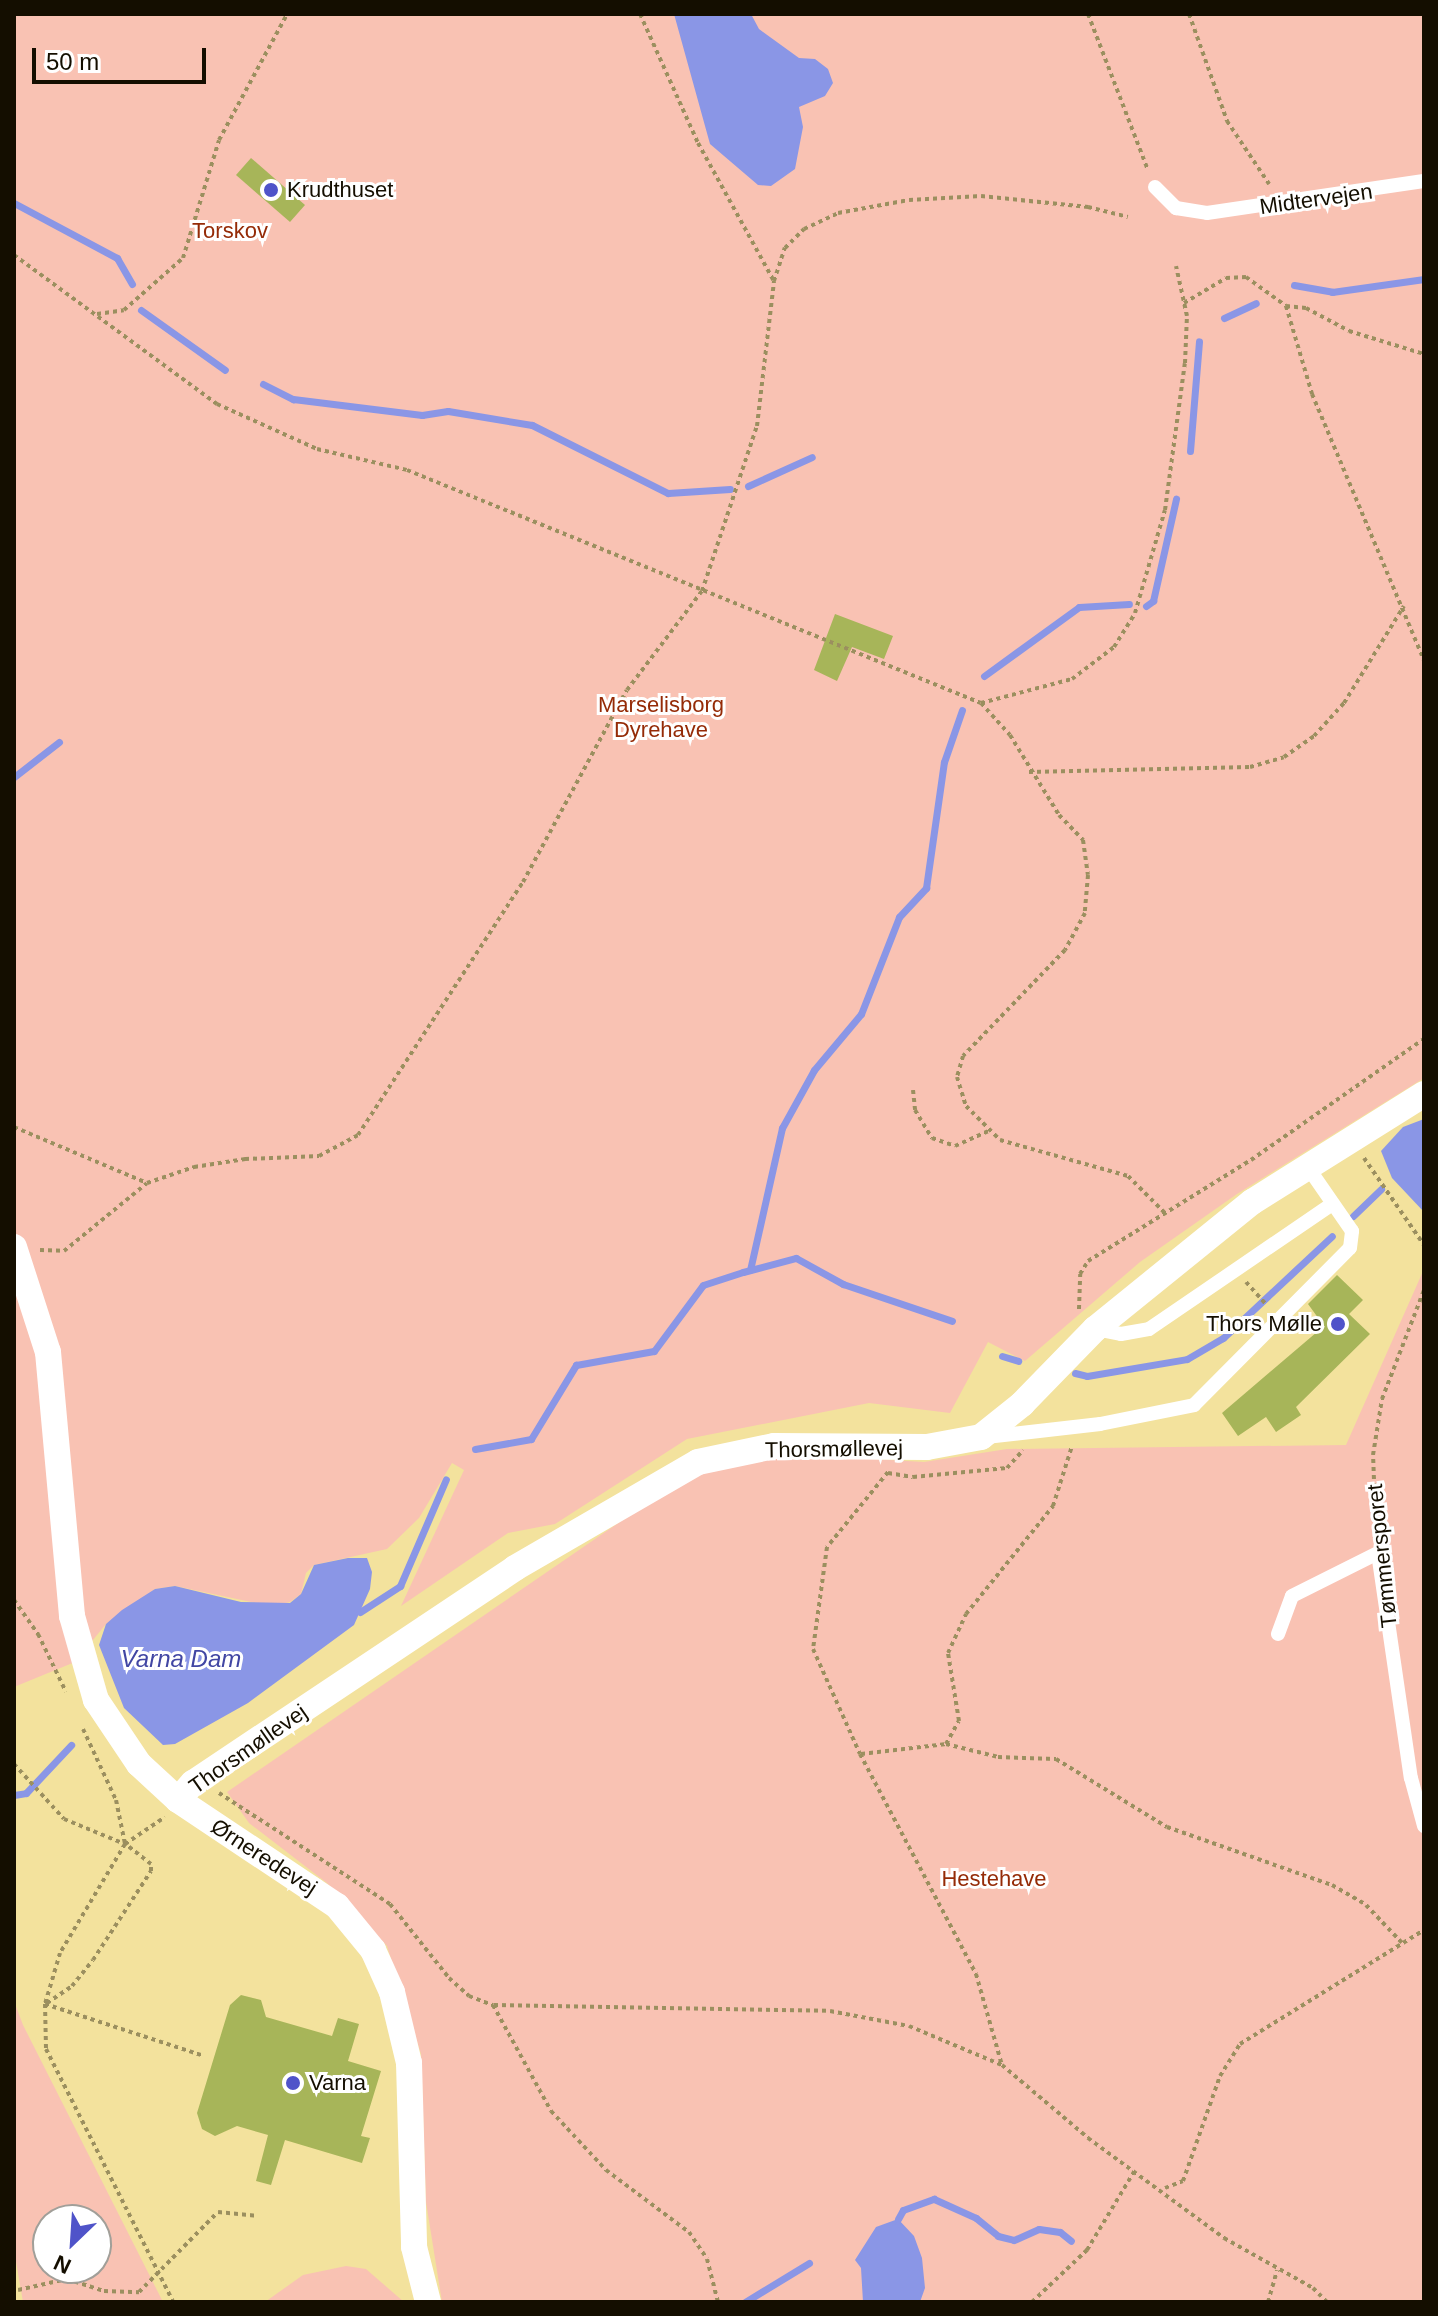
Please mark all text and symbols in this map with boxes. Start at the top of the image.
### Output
scale bar [36,32,210,82]
text: 50 m [46,48,99,75]
place label: Krudthuset [287,177,393,203]
street label: Midtervejen [1258,178,1374,220]
marker: Krudthuset [262,181,280,199]
park label: Torskov [192,218,268,244]
park label: Marselisborg Dyrehave [598,691,724,742]
place label: Thors Mølle [1206,1311,1322,1337]
marker: Thors Mølle [1329,1315,1347,1333]
street label: Thorsmøllevej [765,1435,903,1463]
street label: Tømmersporet [1361,1483,1403,1629]
water label: Varna Dam [121,1645,241,1673]
street label: Thorsmøllevej [184,1699,312,1799]
street label: Ørneredevej [206,1813,322,1901]
park label: Hestehave [941,1866,1047,1892]
place label: Varna [309,2070,366,2096]
marker: Varna [284,2074,302,2092]
north arrow [32,2204,112,2284]
text: N [50,2250,75,2279]

